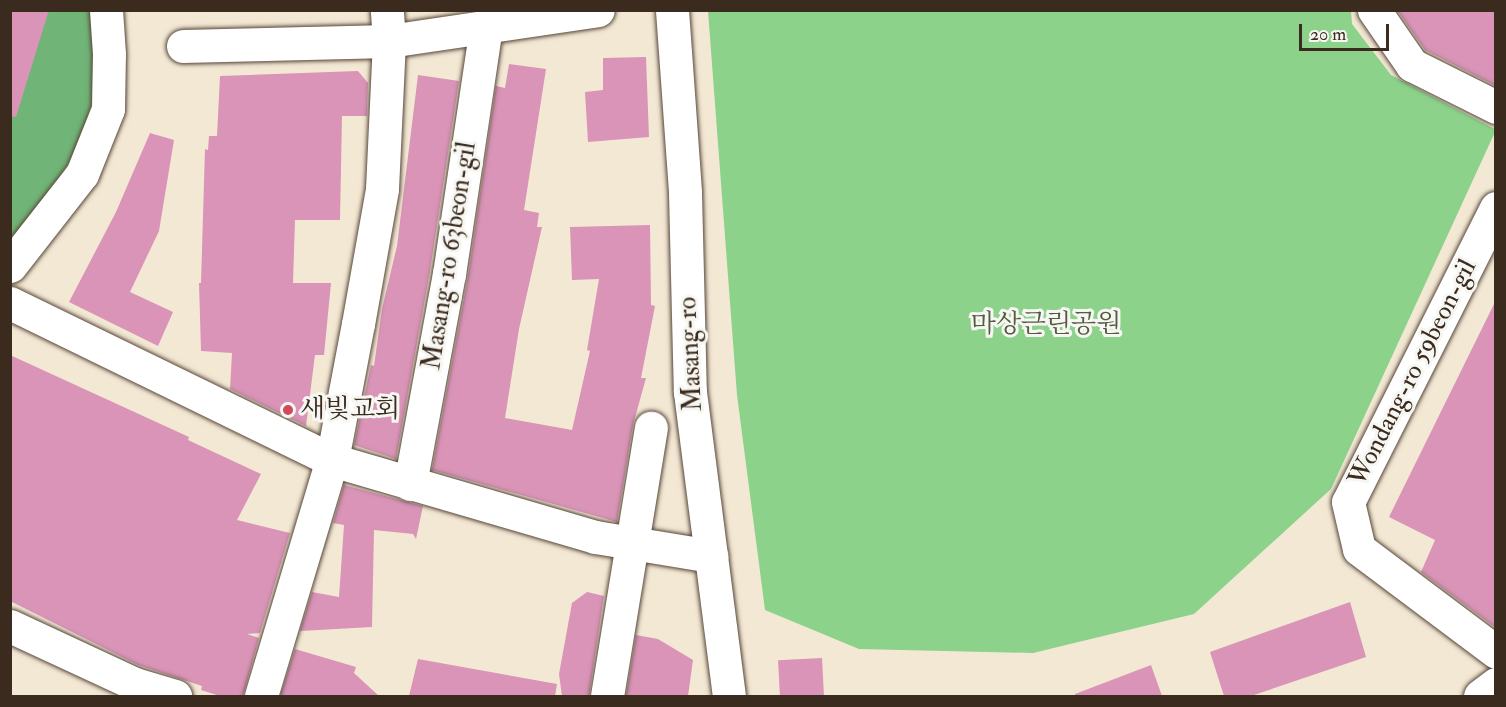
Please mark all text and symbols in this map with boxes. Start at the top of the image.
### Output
scale bar [1302,12,1392,50]
text: 20 m [1310,23,1346,46]
street label: Masang-ro 63beon-gil [417,140,483,372]
street label: Wondang-ro 59beon-gil [1342,255,1484,491]
street label: Masang-ro [672,296,710,412]
park label: 마상근린공원 [971,309,1121,341]
place label: 새빛교회 [300,394,400,426]
marker: 새빛교회 [281,403,295,417]

